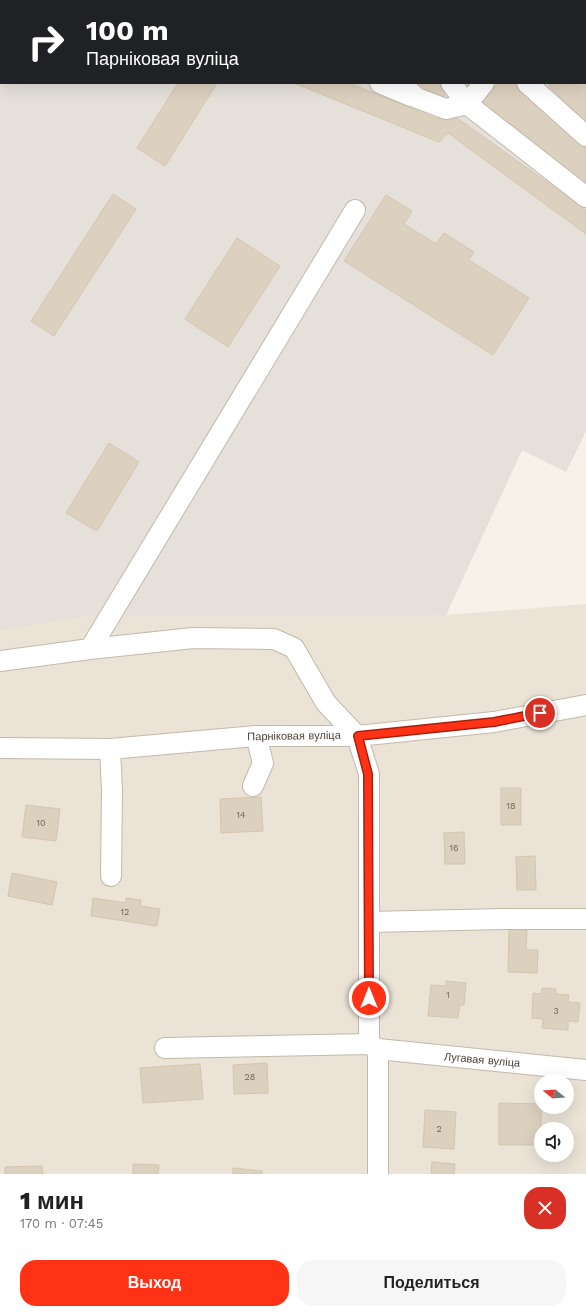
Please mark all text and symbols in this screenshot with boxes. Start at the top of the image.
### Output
text: 100 m [86,14,169,47]
icon: right [20,16,72,68]
text: Парніковая вуліца [86,48,239,69]
pin [523,696,557,730]
icon: arrive [529,702,551,724]
street label: Парніковая вуліца [247,729,342,743]
house number: 18 [506,801,516,811]
house number: 14 [236,810,246,820]
house number: 10 [36,818,46,828]
house number: 16 [450,843,458,853]
house number: 12 [121,907,129,917]
position arrow [348,977,390,1019]
house number: 1 [446,990,450,1000]
house number: 3 [553,1006,559,1016]
street label: Лугавая вуліца [443,1050,522,1070]
house number: 28 [245,1072,255,1082]
north arrow [534,1074,574,1114]
map controls [534,1074,574,1162]
button: sound [534,1122,574,1162]
house number: 2 [436,1124,442,1134]
text: 1 мин [20,1187,84,1215]
button: close [524,1187,566,1229]
text: 170 m · 07:45 [20,1216,103,1231]
button: Выход [20,1260,289,1306]
button: Поделиться [297,1260,566,1306]

